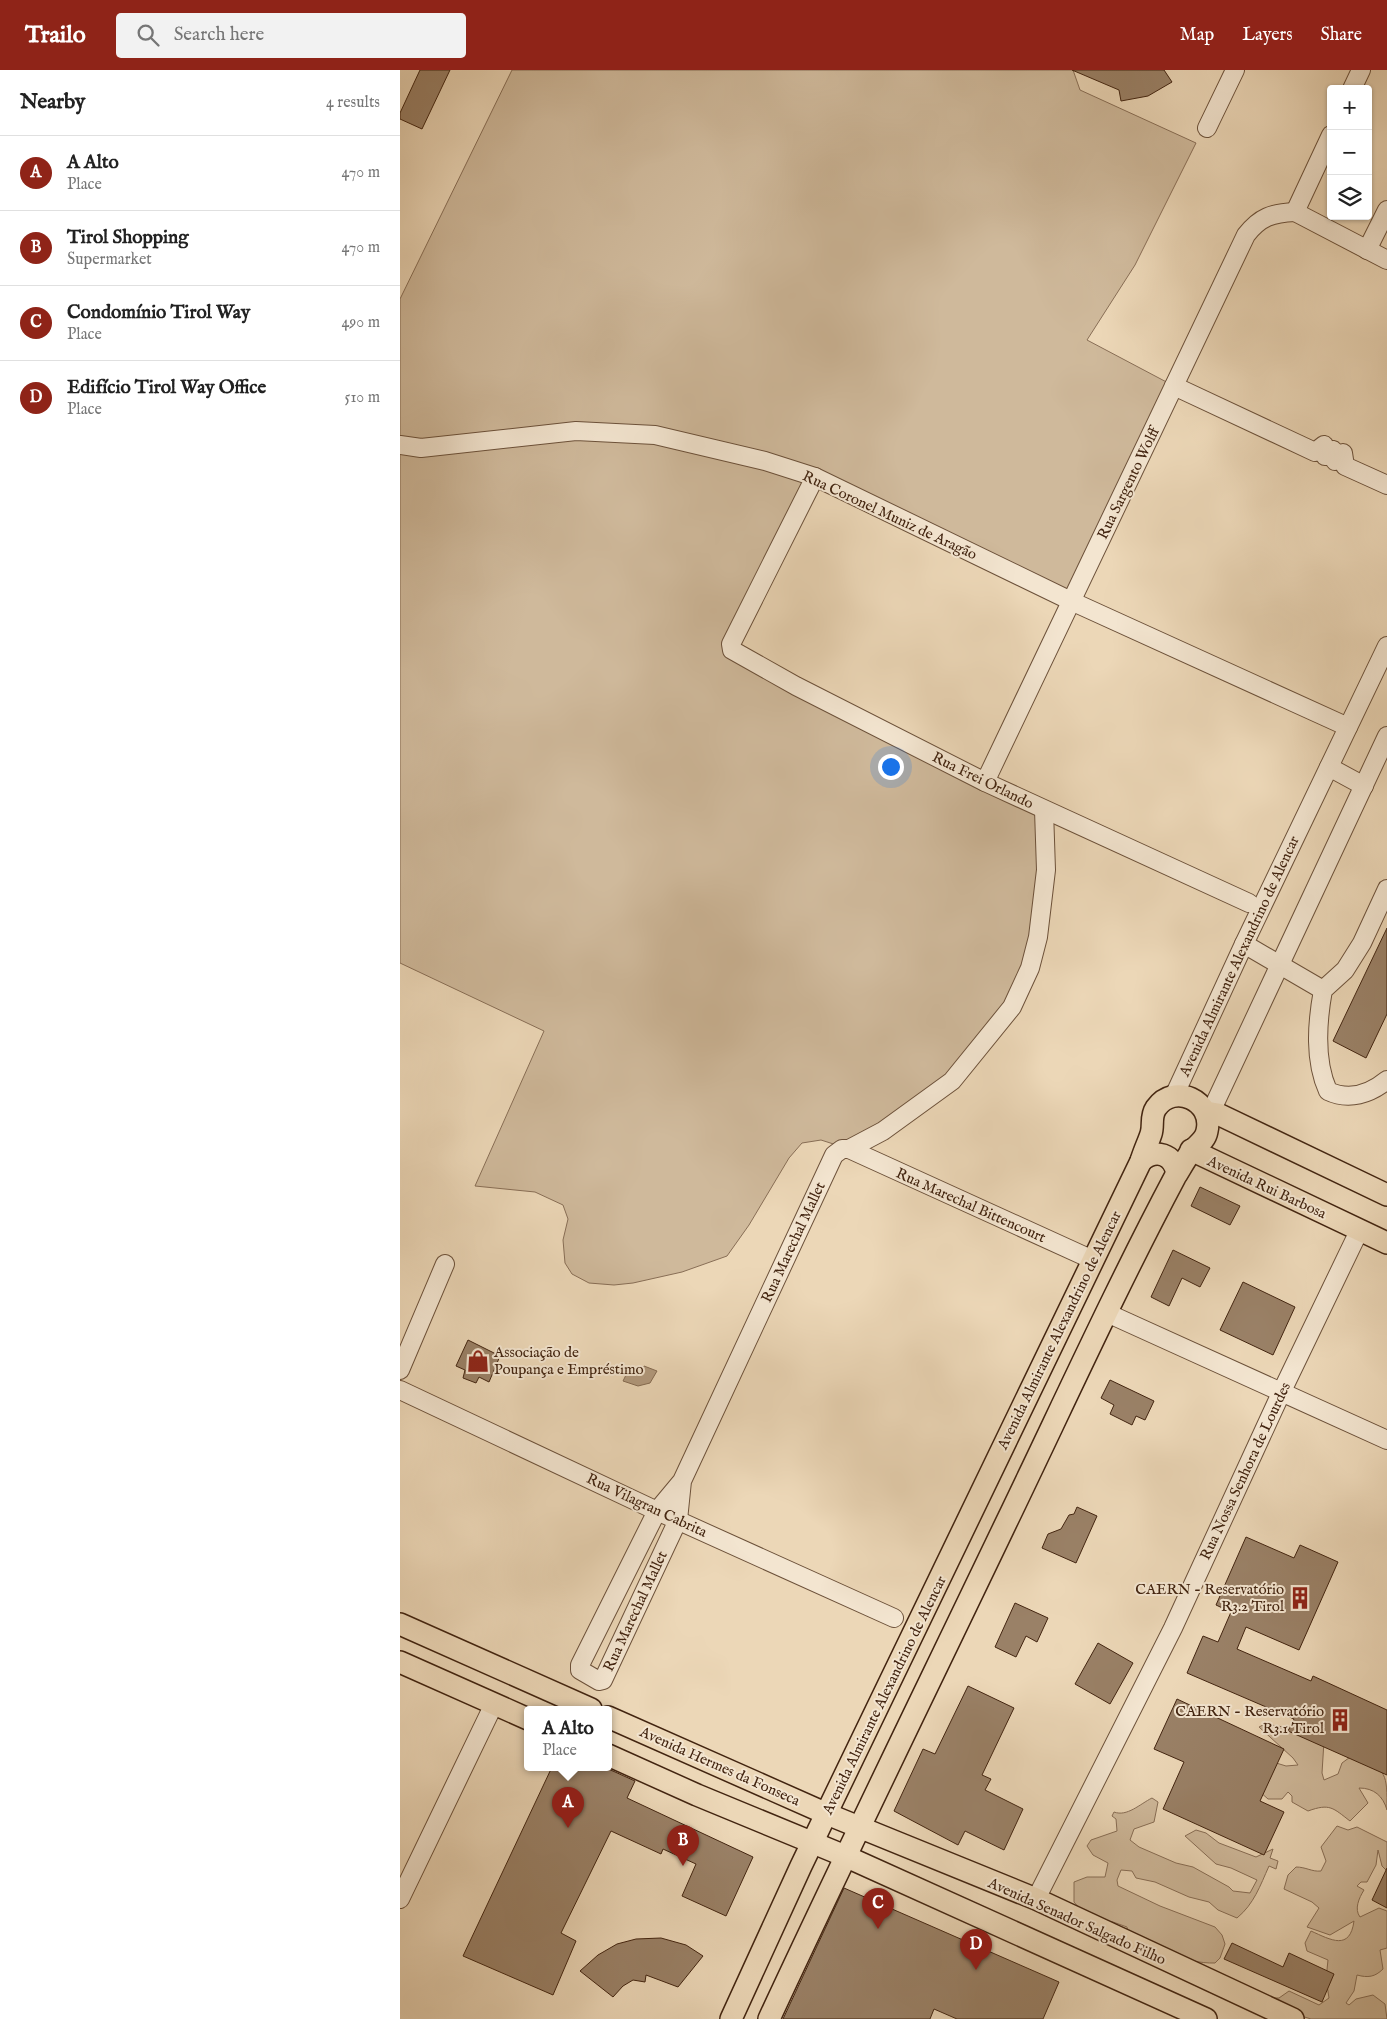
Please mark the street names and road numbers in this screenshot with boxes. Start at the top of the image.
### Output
street label: Rua Sargento Wolff [1093,422,1165,542]
street label: Rua Coronel Muniz de Aragão [800,467,980,564]
street label: Rua Frei Orlando [929,748,1037,813]
street label: Avenida Almirante Alexandrino de Alencar [1175,832,1304,1080]
street label: Avenida Rui Barbosa [1203,1151,1330,1224]
street label: Rua Marechal Bittencourt [893,1164,1049,1247]
street label: Rua Marechal Mallet [757,1179,830,1306]
street label: Avenida Almirante Alexandrino de Alencar [993,1207,1126,1454]
street label: Rua Nossa Senhora de Lourdes [1196,1379,1295,1563]
street label: Rua Vilagran Cabrita [583,1469,711,1542]
street label: Rua Marechal Mallet [599,1548,672,1675]
street label: Avenida Almirante Alexandrino de Alencar [818,1572,951,1819]
street label: Avenida Hermes da Fonseca [636,1722,803,1811]
street label: Avenida Senador Salgado Filho [984,1873,1169,1969]

